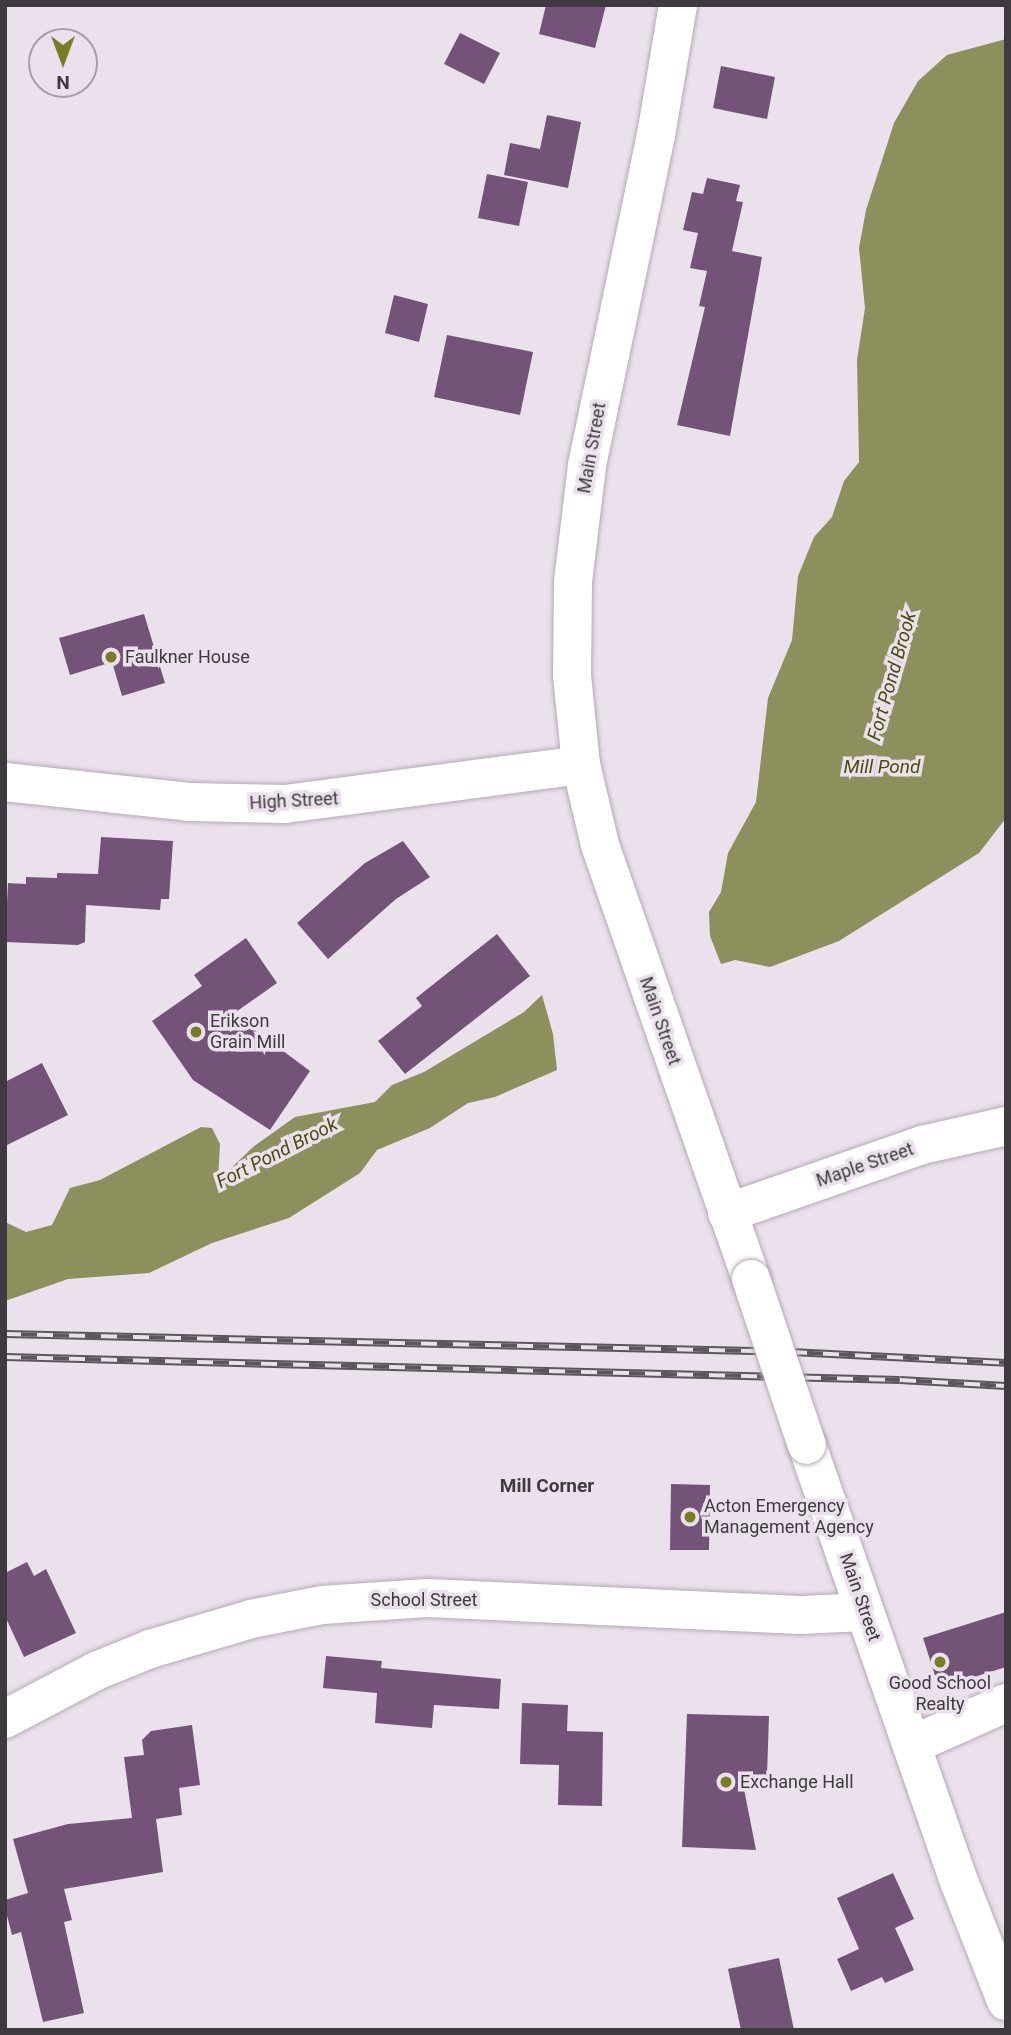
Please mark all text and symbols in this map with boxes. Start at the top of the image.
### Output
north arrow [28,28,98,98]
text: N [56,71,70,94]
street label: Main Street [573,401,611,495]
water label: Fort Pond Brook [863,609,921,743]
place label: Faulkner House [125,646,250,668]
marker: Faulkner House [103,649,119,665]
water label: Mill Pond [844,756,920,778]
street label: High Street [249,788,339,814]
street label: Main Street [635,974,685,1068]
place label: Erikson Grain Mill [210,1011,285,1054]
marker: Erikson Grain Mill [188,1024,204,1040]
water label: Fort Pond Brook [213,1113,341,1193]
street label: Maple Street [814,1138,916,1192]
district label: Mill Corner [500,1475,594,1497]
place label: Acton Emergency Management Agency [704,1496,874,1538]
marker: Acton Emergency Management Agency [682,1509,698,1525]
street label: Main Street [835,1550,885,1644]
street label: School Street [371,1589,477,1611]
marker: Good School Realty [932,1654,948,1670]
place label: Good School Realty [889,1673,991,1716]
place label: Exchange Hall [740,1771,854,1793]
marker: Exchange Hall [718,1774,734,1790]

